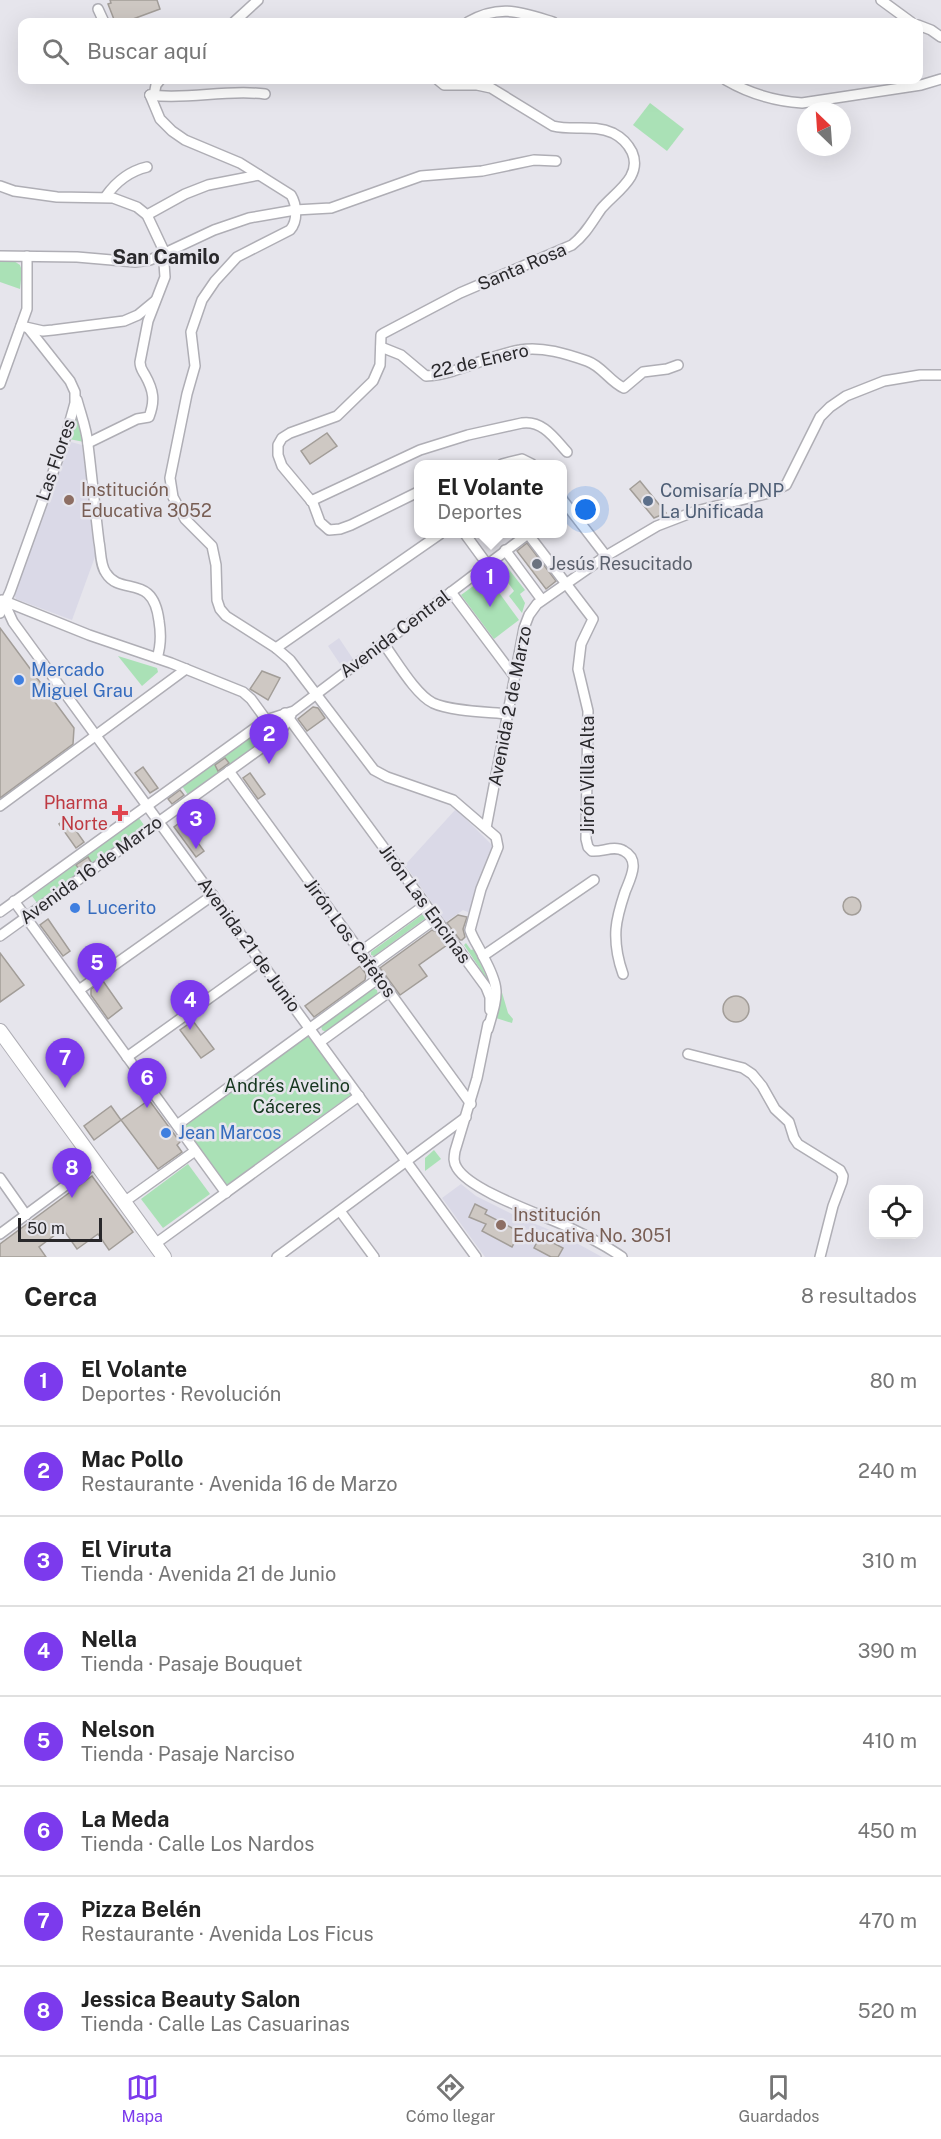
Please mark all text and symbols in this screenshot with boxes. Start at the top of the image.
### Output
search box [18,18,923,84]
icon: search [39,35,72,68]
text: Buscar aquí [87,38,207,64]
north arrow [797,102,851,156]
street label: Santa Rosa [474,238,569,295]
district label: San Camilo [112,245,220,269]
street label: 22 de Enero [429,339,531,382]
street label: Las Flores [32,416,79,504]
popup [414,460,567,538]
text: El Volante [437,474,544,500]
place label: Institución Educativa 3052 [81,479,212,521]
place label: Comisaría PNP La Unificada [660,480,784,522]
marker: Institución Educativa 3052 [62,493,76,507]
marker: Comisaría PNP La Unificada [641,494,655,508]
your location [571,495,600,524]
text: Deportes [437,500,522,524]
place label: Jesús Resucitado [549,553,693,574]
marker: Jesús Resucitado [530,557,544,571]
pin: 1 [470,558,510,607]
street label: Avenida Central [336,585,454,682]
street label: Avenida 2 de Marzo [484,624,535,788]
place label: Mercado Miguel Grau [31,659,133,701]
marker: Mercado Miguel Grau [12,673,26,687]
pin: 2 [250,714,288,764]
street label: Jirón Villa Alta [577,716,598,834]
place label: Pharma Norte [44,792,108,834]
pin: 3 [176,800,216,849]
marker: Pharma Norte [113,806,127,820]
street label: Avenida 16 de Marzo [16,811,166,928]
street label: Jirón Las Encinas [375,840,476,967]
street label: Avenida 21 de Junio [194,874,305,1016]
street label: Jirón Los Cafetos [300,874,401,1001]
place label: Lucerito [87,897,156,918]
marker: Lucerito [68,901,82,915]
pin: 5 [78,944,116,993]
pin: 4 [170,980,210,1030]
pin: 7 [46,1038,84,1088]
pin: 6 [128,1058,166,1108]
park label: Andrés Avelino Cáceres [224,1075,350,1117]
place label: Jean Marcos [178,1122,281,1143]
marker: Jean Marcos [159,1126,173,1140]
pin: 8 [52,1148,92,1198]
map controls [869,1185,923,1239]
button: locate [869,1185,923,1239]
place label: Institución Educativa No. 3051 [513,1204,672,1246]
scale bar [18,1215,102,1242]
marker: Institución Educativa No. 3051 [494,1218,508,1232]
text: 50 m [27,1219,65,1238]
text: Cerca [24,1281,97,1312]
text: 8 resultados [801,1284,917,1308]
text: El Volante [81,1356,187,1382]
text: 1 [39,1369,48,1393]
text: 80 m [870,1369,917,1393]
text: Deportes · Revolución [81,1382,281,1406]
text: Mac Pollo [81,1446,183,1472]
text: 2 [37,1459,50,1483]
text: 240 m [858,1459,917,1483]
text: Restaurante · Avenida 16 de Marzo [81,1472,398,1496]
text: El Viruta [81,1536,172,1562]
text: 3 [37,1549,50,1573]
text: 310 m [862,1549,917,1573]
text: Tienda · Avenida 21 de Junio [81,1562,336,1586]
text: Nella [81,1626,137,1652]
text: 4 [37,1639,50,1663]
text: 390 m [858,1639,917,1663]
text: Tienda · Pasaje Bouquet [81,1652,302,1676]
text: Nelson [81,1716,155,1742]
text: 5 [37,1729,50,1753]
text: 410 m [862,1729,917,1753]
text: Tienda · Pasaje Narciso [81,1742,295,1766]
text: La Meda [81,1806,169,1832]
text: 6 [37,1819,50,1843]
text: 450 m [857,1819,917,1843]
text: Tienda · Calle Los Nardos [81,1832,314,1856]
text: Pizza Belén [81,1896,201,1922]
text: 7 [37,1909,50,1933]
text: 470 m [858,1909,917,1933]
text: Restaurante · Avenida Los Ficus [81,1922,374,1946]
text: Jessica Beauty Salon [81,1986,300,2012]
text: 8 [37,1999,50,2023]
text: 520 m [858,1999,917,2023]
text: Tienda · Calle Las Casuarinas [81,2012,350,2036]
tab: Mapa [122,2071,163,2126]
tab: Cómo llegar [406,2071,495,2126]
tab: Guardados [738,2071,819,2126]

